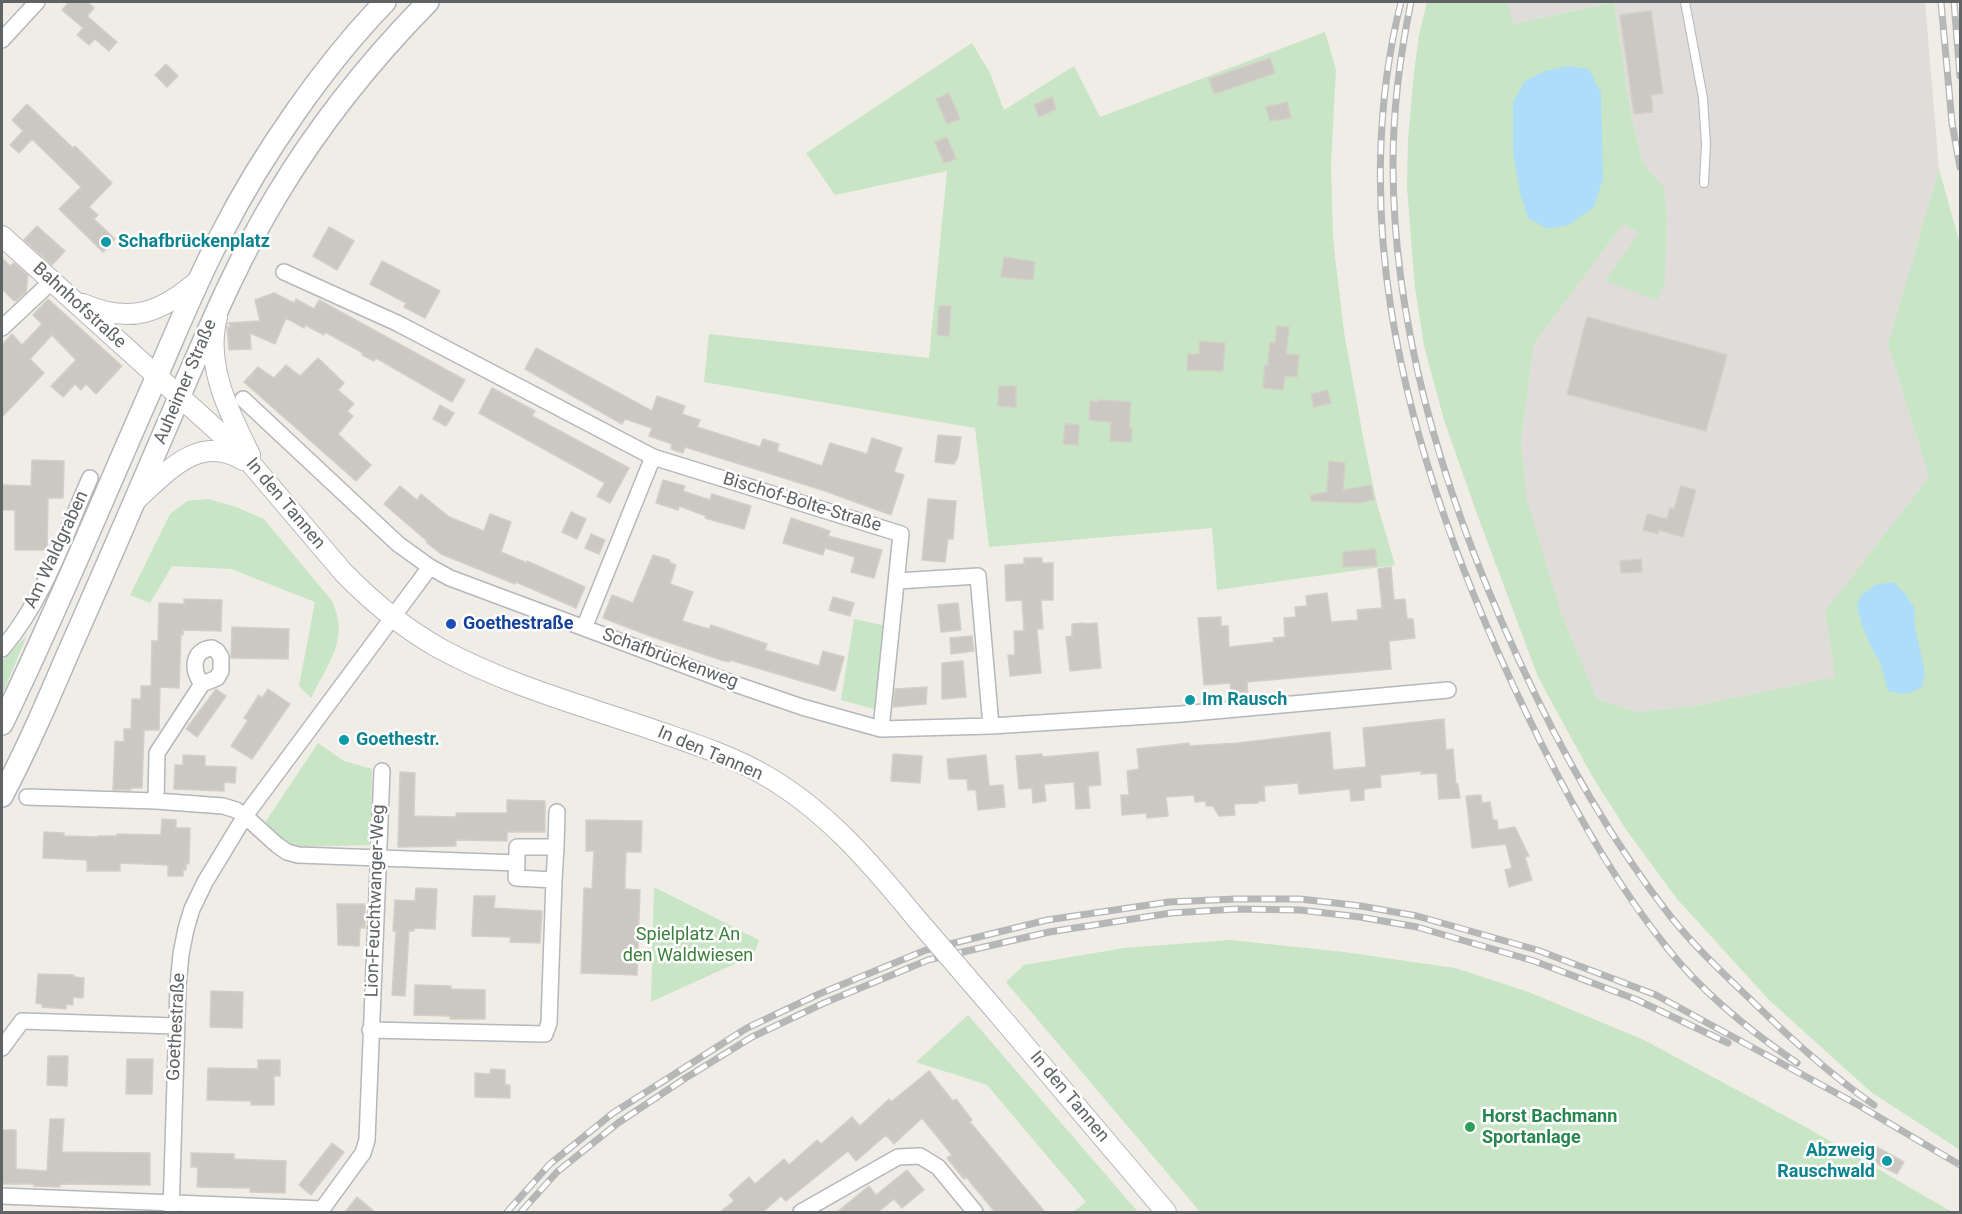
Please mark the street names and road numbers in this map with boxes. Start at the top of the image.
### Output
street label: Bahnhofstraße [28,258,130,354]
street label: Auheimer Straße [150,316,222,448]
street label: In den Tannen [241,454,329,554]
street label: Bischof-Bolte-Straße [720,469,884,537]
street label: Am Waldgraben [20,488,94,612]
street label: Schafbrückenweg [599,624,741,694]
street label: In den Tannen [654,722,766,786]
street label: Lion-Feuchtwanger-Weg [362,804,390,998]
street label: Goethestraße [163,972,191,1082]
street label: In den Tannen [1025,1047,1113,1147]

